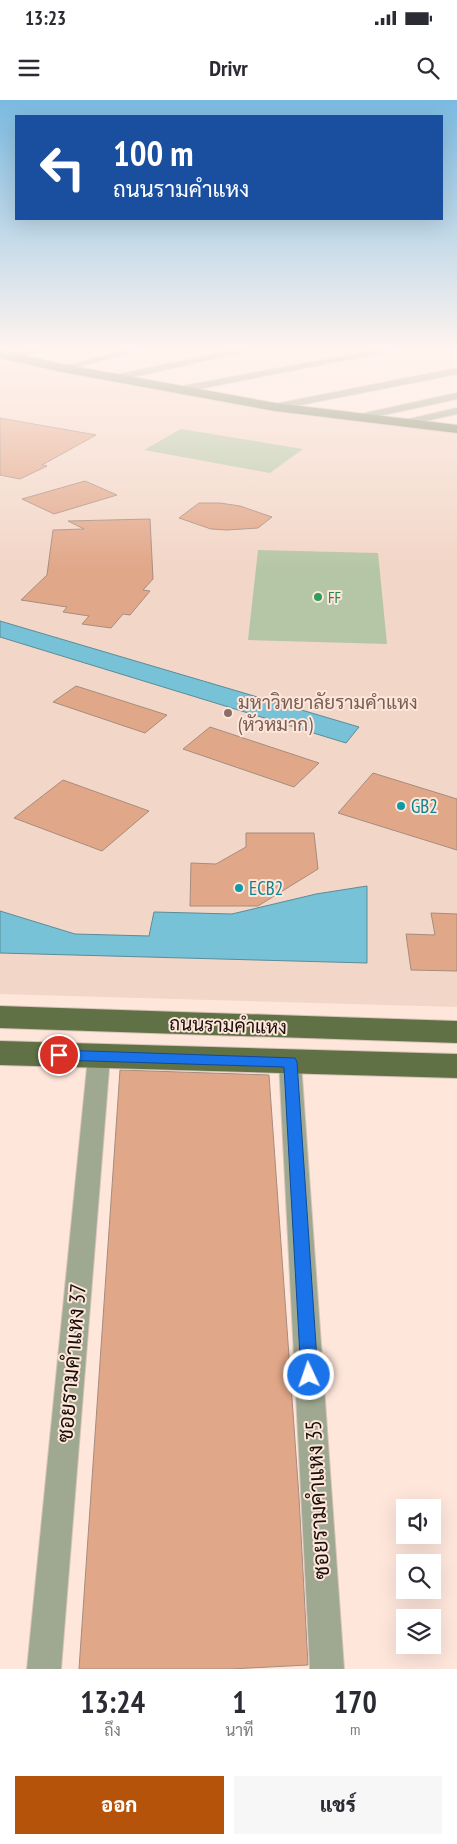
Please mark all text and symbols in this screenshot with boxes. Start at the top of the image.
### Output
text: 13:23 [25,6,66,30]
icon: menu [15,54,43,82]
text: Drivr [209,54,248,82]
icon: search [414,54,442,82]
text: 100 m [113,130,194,176]
icon: left [30,135,95,200]
text: ถนนรามคำแหง [113,175,249,203]
place label: FF [328,587,341,607]
marker: FF [312,591,324,603]
place label: มหาวิทยาลัยรามคำแหง (หัวหมาก) [238,690,418,736]
marker: มหาวิทยาลัยรามคำแหง (หัวหมาก) [222,707,234,719]
place label: GB2 [411,794,438,818]
marker: GB2 [395,800,407,812]
place label: ECB2 [249,876,283,900]
marker: ECB2 [233,882,245,894]
street label: ถนนรามคำแหง [169,1011,287,1039]
pin [38,1034,80,1076]
icon: arrive [45,1041,73,1069]
street label: ซอยรามคำแหง 37 [50,1283,92,1443]
position arrow [282,1348,334,1400]
street label: ซอยรามคำแหง 35 [299,1420,335,1580]
map controls [396,1499,441,1654]
button: sound [396,1499,441,1544]
button: search [396,1554,441,1599]
button: layers [396,1609,441,1654]
text: 13:24 [80,1682,145,1721]
text: 1 [232,1682,247,1721]
text: 170 [334,1682,377,1721]
text: m [350,1719,361,1739]
text: ถึง [104,1720,121,1740]
text: นาที [225,1720,254,1740]
button: ออก [15,1776,224,1834]
button: แชร์ [234,1776,442,1834]

